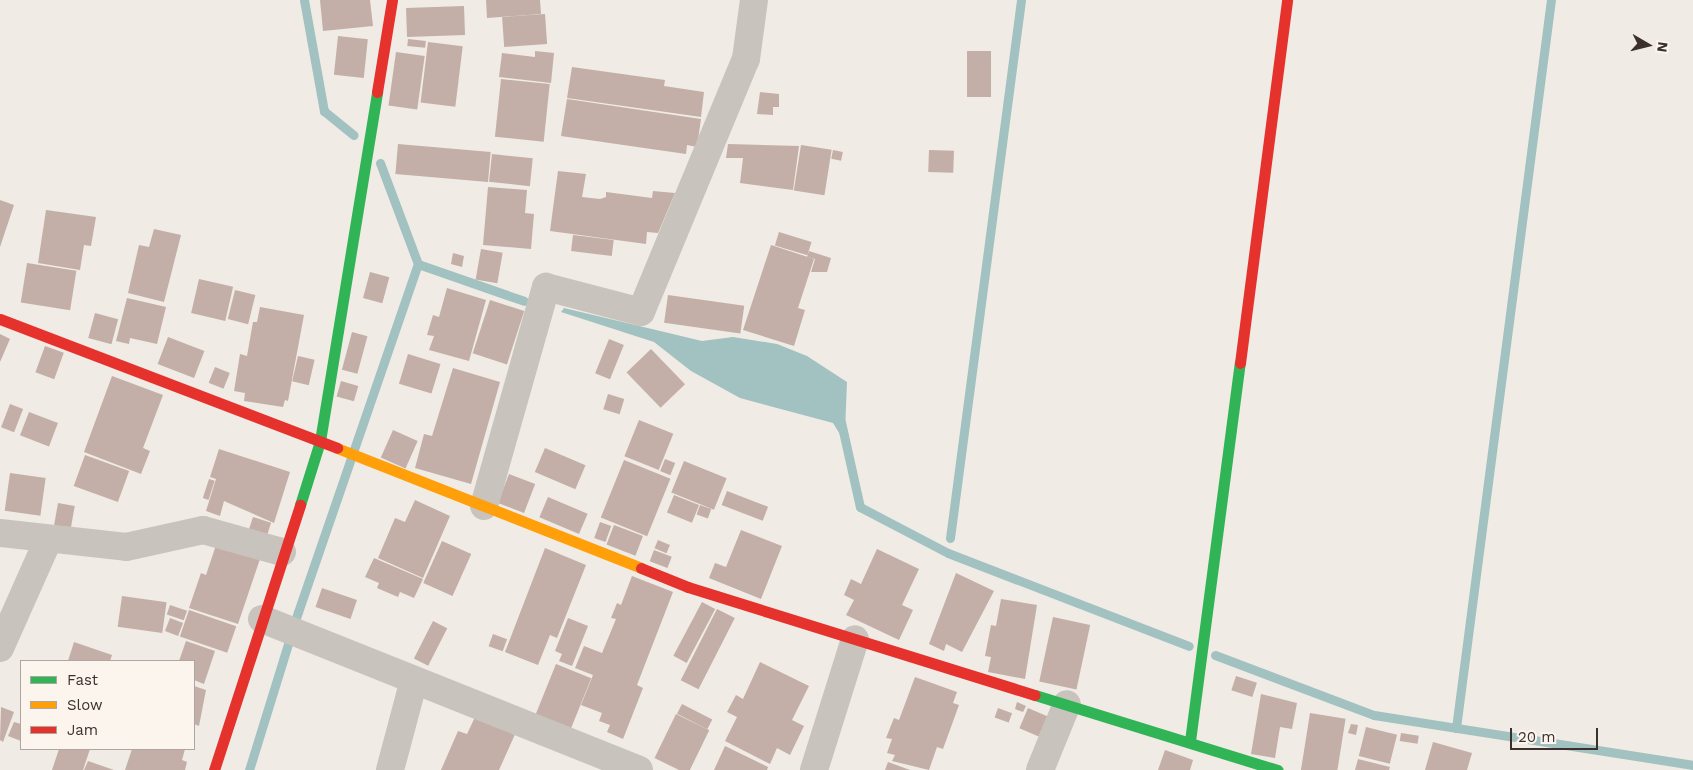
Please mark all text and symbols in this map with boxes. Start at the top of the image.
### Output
north arrow [1623,20,1673,70]
text: N [1654,41,1671,53]
legend [20,660,195,750]
text: Fast [67,671,98,689]
text: Slow [67,696,103,714]
scale bar [1513,718,1600,750]
text: Jam [67,721,98,739]
text: 20 m [1518,728,1556,746]

